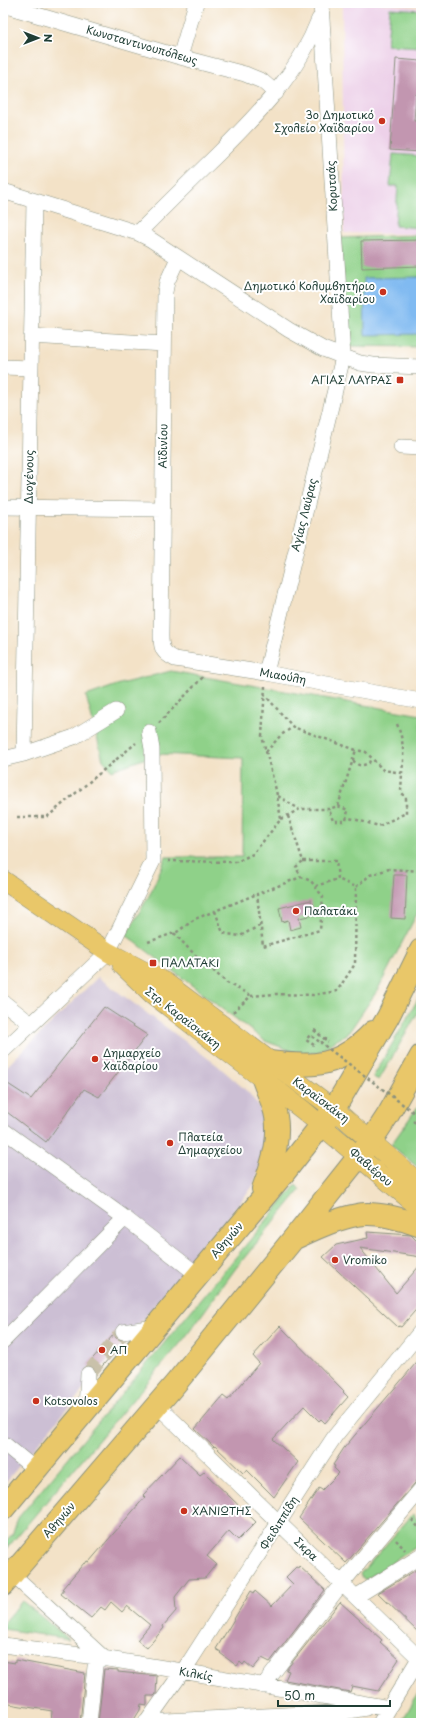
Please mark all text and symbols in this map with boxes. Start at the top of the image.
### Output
north arrow [18,18,58,58]
street label: Κωνσταντινουπόλεως [85,20,200,69]
text: N [40,34,57,43]
place label: 3ο Δημοτικό Σχολείο Χαϊδαρίου [274,106,374,136]
marker: 3ο Δημοτικό Σχολείο Χαϊδαρίου [377,116,387,126]
street label: Κορυτσάς [322,160,341,212]
place label: Δημοτικό Κολυμβητήριο Χαϊδαρίου [244,277,375,307]
marker: Δημοτικό Κολυμβητήριο Χαϊδαρίου [378,287,388,297]
place label: ΑΓΙΑΣ ΛΑΥΡΑΣ [311,371,392,388]
marker: ΑΓΙΑΣ ΛΑΥΡΑΣ [395,375,405,385]
street label: Αϊδινίου [154,424,171,468]
street label: Διογένους [20,449,37,504]
street label: Αγίας Λαύρας [286,476,321,553]
street label: Μιαούλη [258,663,308,688]
place label: Παλατάκι [304,902,357,919]
marker: Παλατάκι [291,906,301,916]
place label: ΠΑΛΑΤΑΚΙ [161,954,219,971]
marker: ΠΑΛΑΤΑΚΙ [148,958,158,968]
street label: Στρ. Καραϊσκάκη [142,983,225,1053]
place label: Δημαρχείο Χαϊδαρίου [103,1044,161,1074]
marker: Δημαρχείο Χαϊδαρίου [90,1054,100,1064]
street label: Καραϊσκάκη [289,1073,353,1127]
place label: Πλατεία Δημαρχείου [178,1128,242,1158]
marker: Πλατεία Δημαρχείου [165,1138,175,1148]
street label: Φαβιέρου [346,1143,397,1190]
street label: Αθηνών [206,1218,247,1262]
place label: Vromiko [343,1251,387,1268]
marker: Vromiko [330,1255,340,1265]
place label: ΑΠ [110,1341,127,1358]
marker: ΑΠ [97,1345,107,1355]
place label: Kotsovolos [44,1392,98,1409]
marker: Kotsovolos [31,1396,41,1406]
street label: Φειδιππίδη [255,1492,302,1553]
street label: Αθηνών [38,1498,79,1541]
place label: ΧΑΝΙΩΤΗΣ [192,1502,252,1519]
marker: ΧΑΝΙΩΤΗΣ [179,1506,189,1516]
street label: Σκρα [290,1533,322,1564]
street label: Κιλκίς [178,1662,215,1685]
scale bar [278,1682,390,1708]
text: 50 m [284,1686,315,1704]

